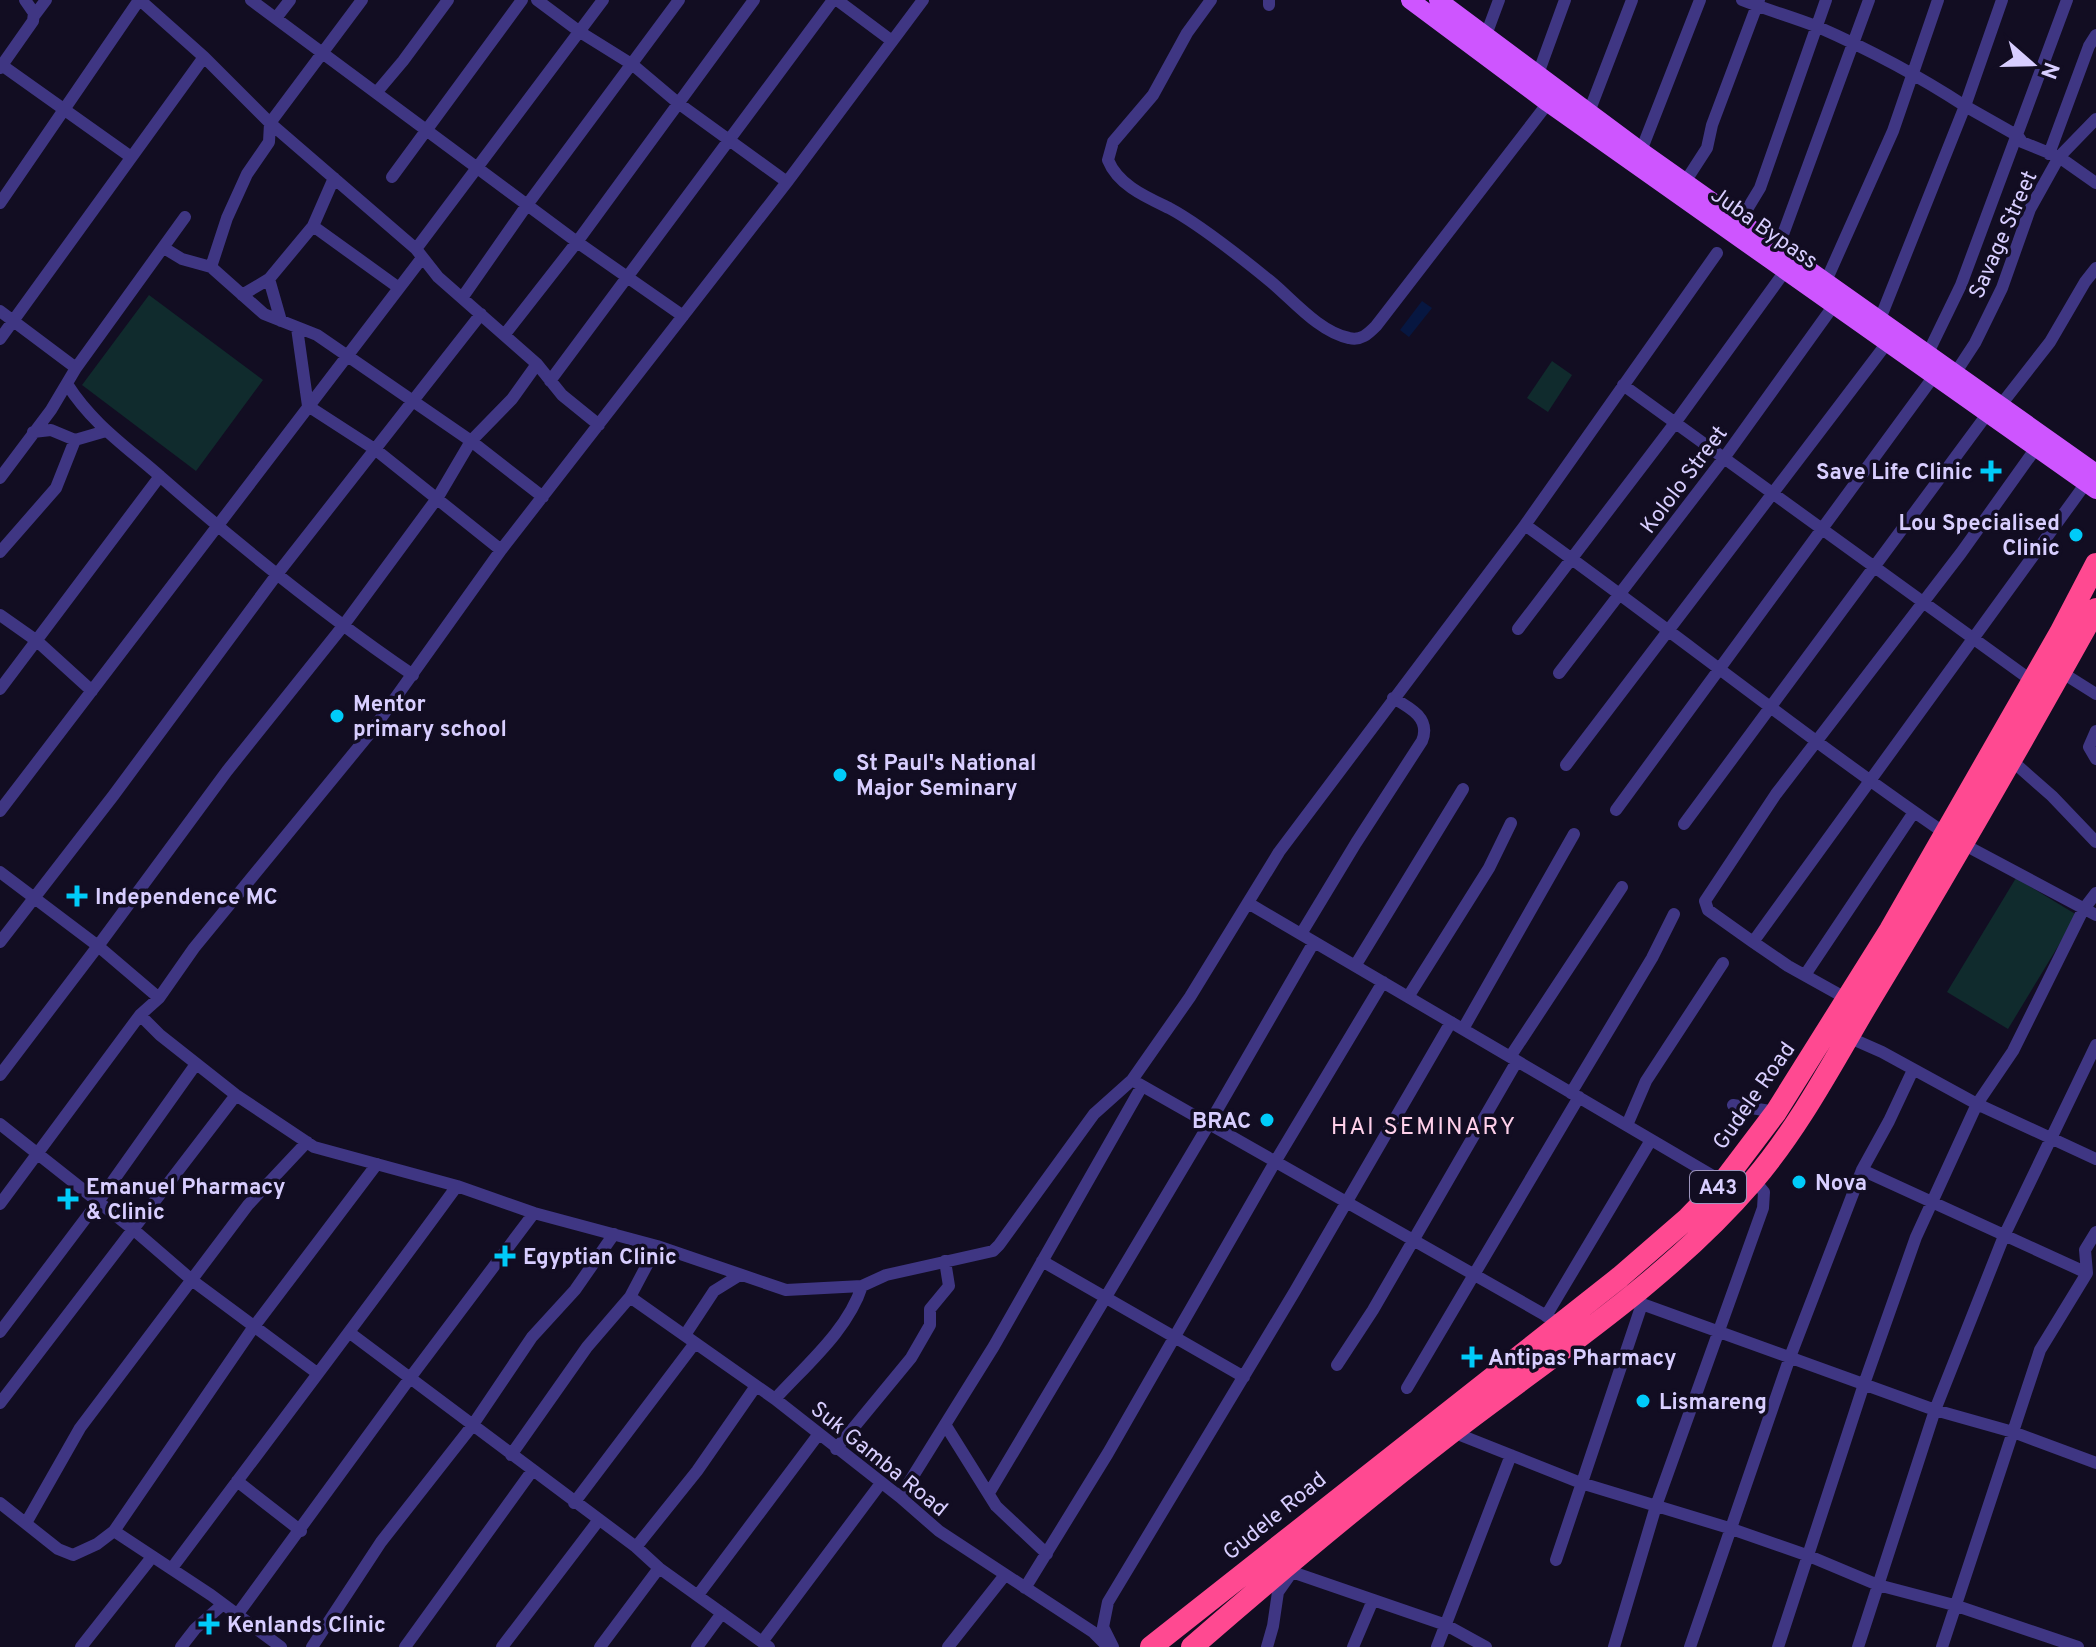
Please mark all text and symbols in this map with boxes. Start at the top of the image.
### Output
north arrow [1992,24,2072,104]
text: N [2033,58,2064,82]
street label: Savage Street [1964,167,2045,303]
street label: Juba Bypass [1705,182,1822,276]
street label: Kololo Street [1636,421,1734,540]
place label: Save Life Clinic [1816,460,1973,487]
marker: Save Life Clinic [1980,460,2002,482]
place label: Lou Specialised Clinic [1899,511,2060,563]
marker: Lou Specialised Clinic [2067,526,2085,544]
place label: Mentor primary school [353,692,507,744]
marker: Mentor primary school [328,707,346,725]
place label: St Paul's National Major Seminary [856,751,1037,803]
marker: St Paul's National Major Seminary [831,766,849,784]
marker: Independence MC [66,885,88,907]
place label: Independence MC [95,885,278,912]
street label: Gudele Road [1708,1037,1802,1156]
place label: BRAC [1192,1109,1251,1136]
marker: BRAC [1258,1111,1276,1129]
district label: HAI SEMINARY [1331,1113,1517,1143]
road number: A43 [1690,1171,1746,1203]
place label: Nova [1815,1171,1867,1198]
marker: Nova [1790,1173,1808,1191]
place label: Emanuel Pharmacy & Clinic [86,1175,286,1227]
marker: Emanuel Pharmacy & Clinic [57,1188,79,1210]
marker: Egyptian Clinic [494,1245,516,1267]
place label: Egyptian Clinic [523,1245,677,1272]
place label: Antipas Pharmacy [1488,1346,1677,1373]
marker: Antipas Pharmacy [1463,1348,1481,1366]
place label: Lismareng [1659,1390,1767,1417]
marker: Lismareng [1634,1392,1652,1410]
street label: Suk Gamba Road [804,1396,952,1523]
street label: Gudele Road [1218,1467,1333,1567]
marker: Kenlands Clinic [198,1613,220,1635]
place label: Kenlands Clinic [227,1613,386,1640]

